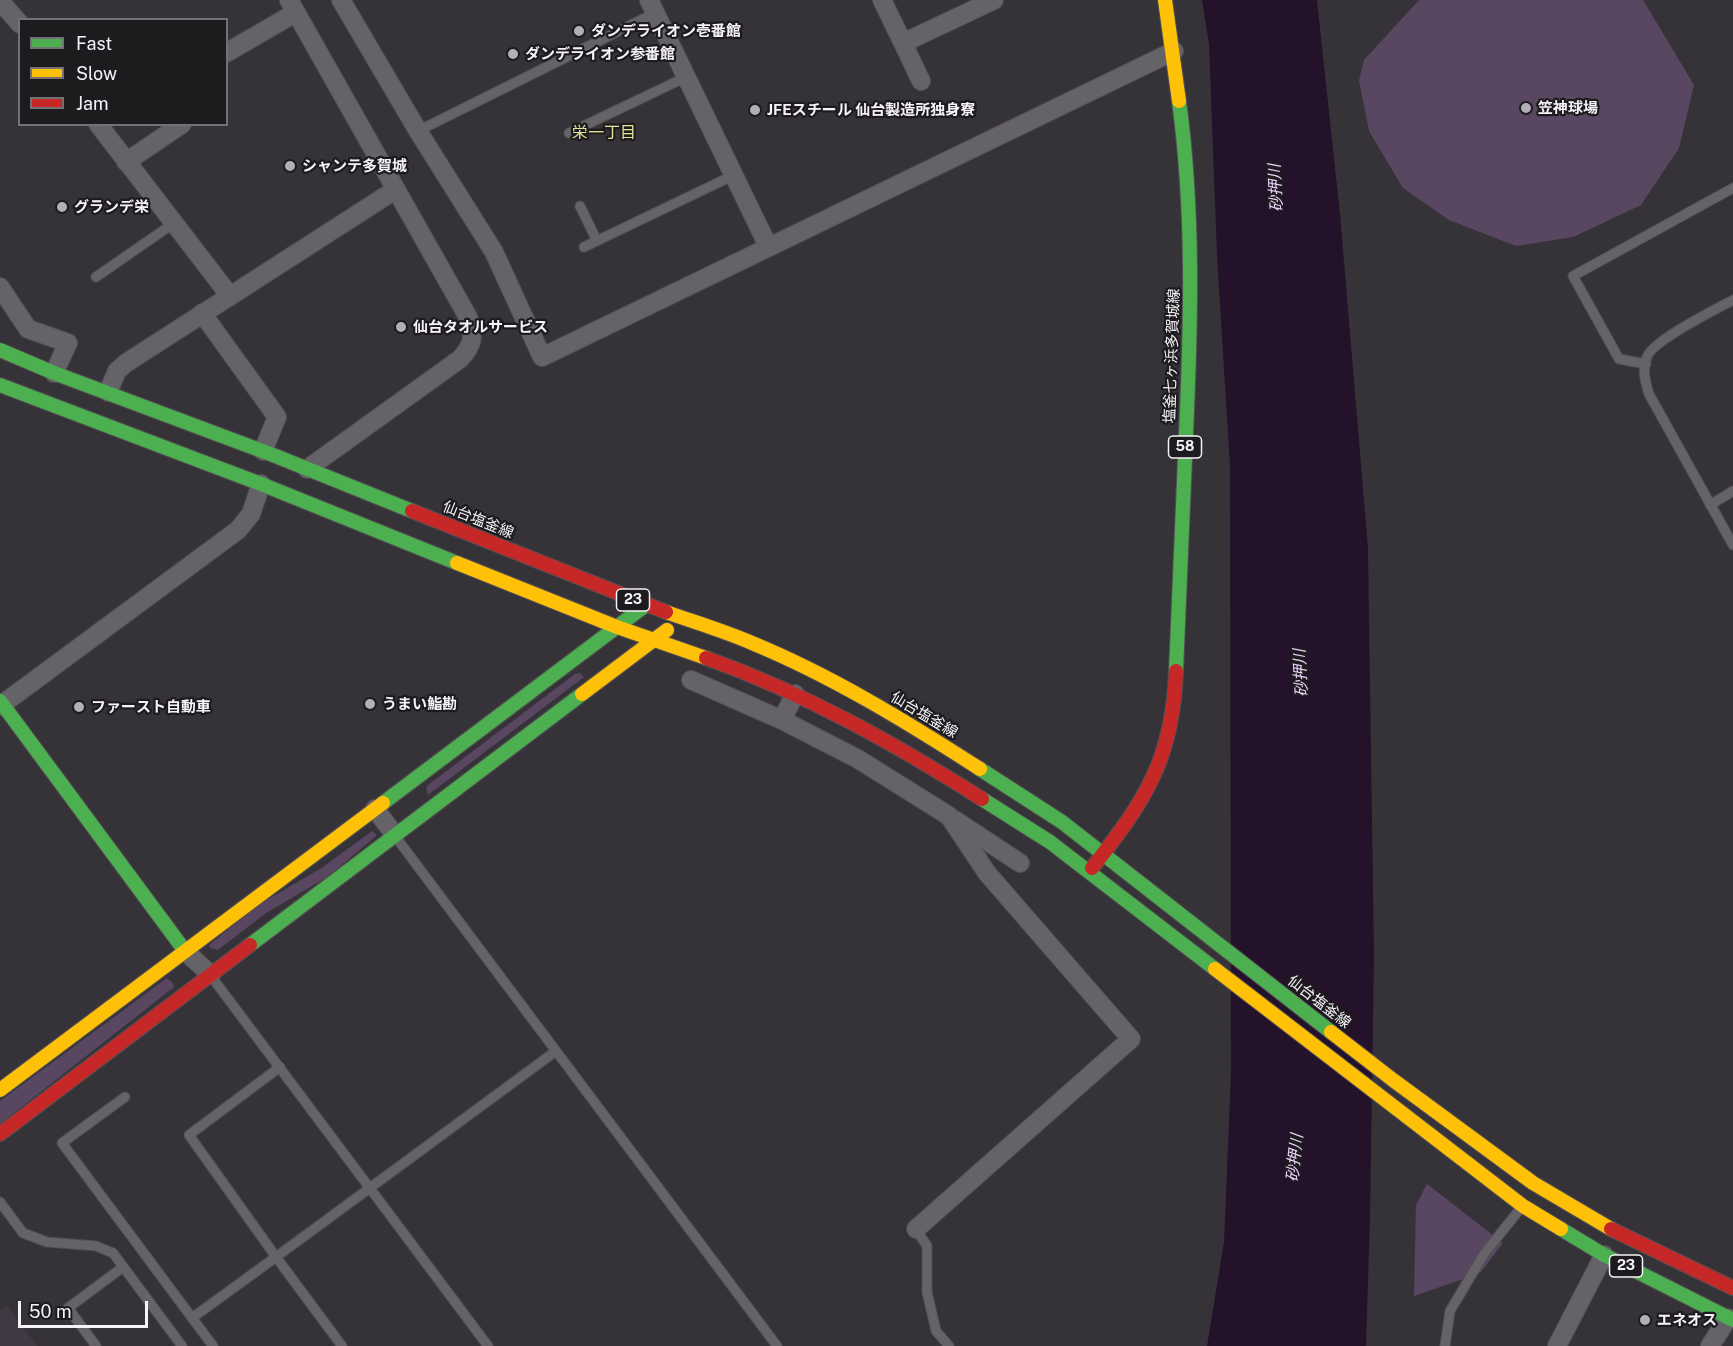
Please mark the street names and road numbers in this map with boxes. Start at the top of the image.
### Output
street label: 塩釜七ヶ浜多賀城線 [1161,288,1183,424]
road number: 58 [1168,436,1202,458]
street label: 仙台塩釜線 [440,498,516,542]
road number: 23 [616,589,650,611]
street label: 仙台塩釜線 [887,688,961,742]
street label: 仙台塩釜線 [1284,972,1354,1032]
road number: 23 [1610,1255,1642,1277]

